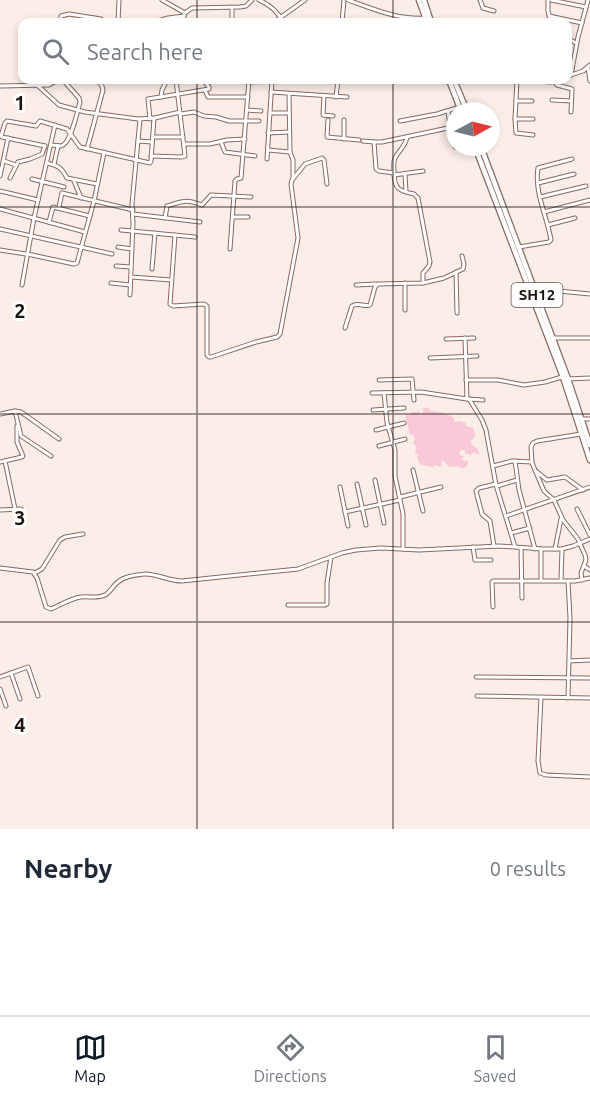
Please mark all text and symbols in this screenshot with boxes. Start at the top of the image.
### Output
search box [18,18,572,84]
icon: search [39,35,72,68]
text: Search here [87,39,203,64]
text: 1 [14,91,26,114]
north arrow [446,102,500,156]
road number: SH12 [512,283,562,307]
text: 2 [14,299,26,322]
text: 3 [14,506,26,529]
text: 4 [14,713,26,736]
text: Nearby [24,854,112,883]
text: 0 results [490,857,566,880]
tab: Map [74,1031,107,1085]
tab: Directions [254,1031,327,1085]
tab: Saved [474,1031,516,1085]

